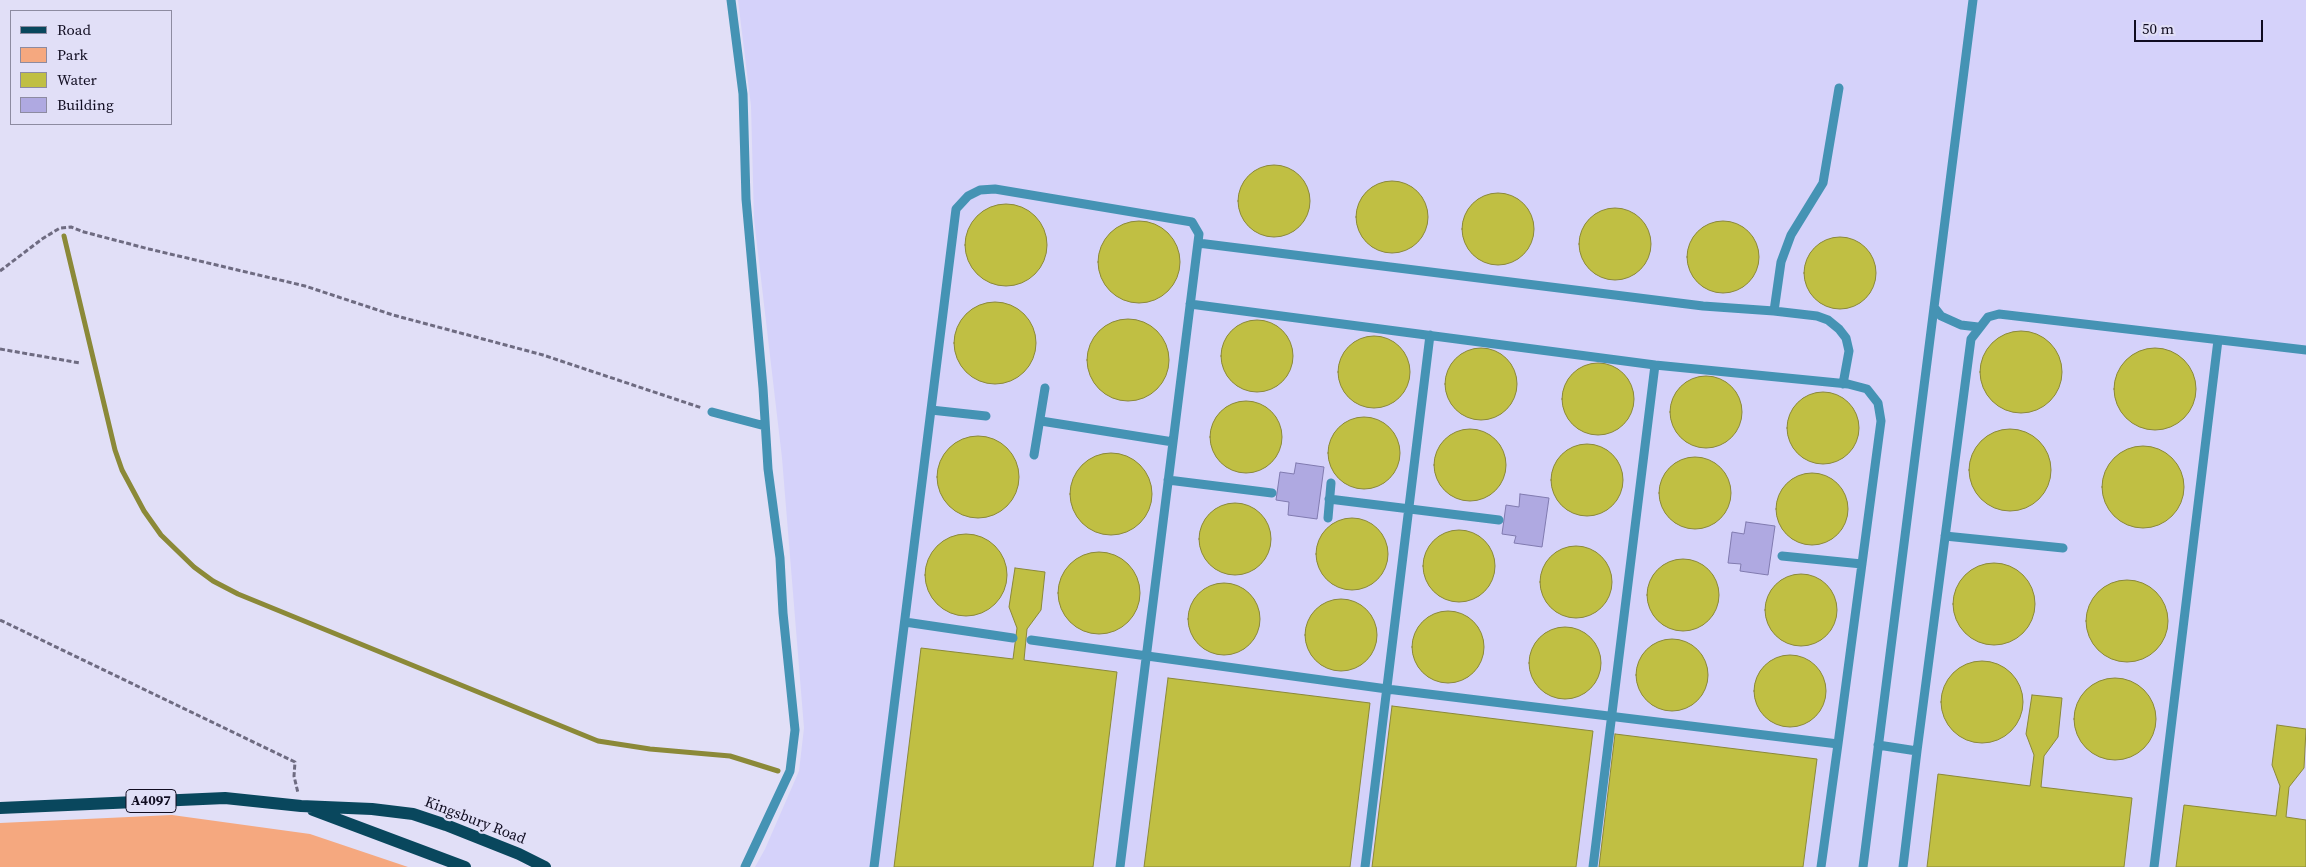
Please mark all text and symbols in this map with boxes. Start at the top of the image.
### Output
legend [10,10,172,125]
scale bar [2136,10,2265,42]
text: 50 m [2142,18,2174,39]
text: Road [57,19,91,40]
text: Park [57,44,88,65]
text: Water [57,69,97,90]
text: Building [57,94,114,115]
road number: A4097 [126,789,176,812]
street label: Kingsbury Road [422,793,528,849]

